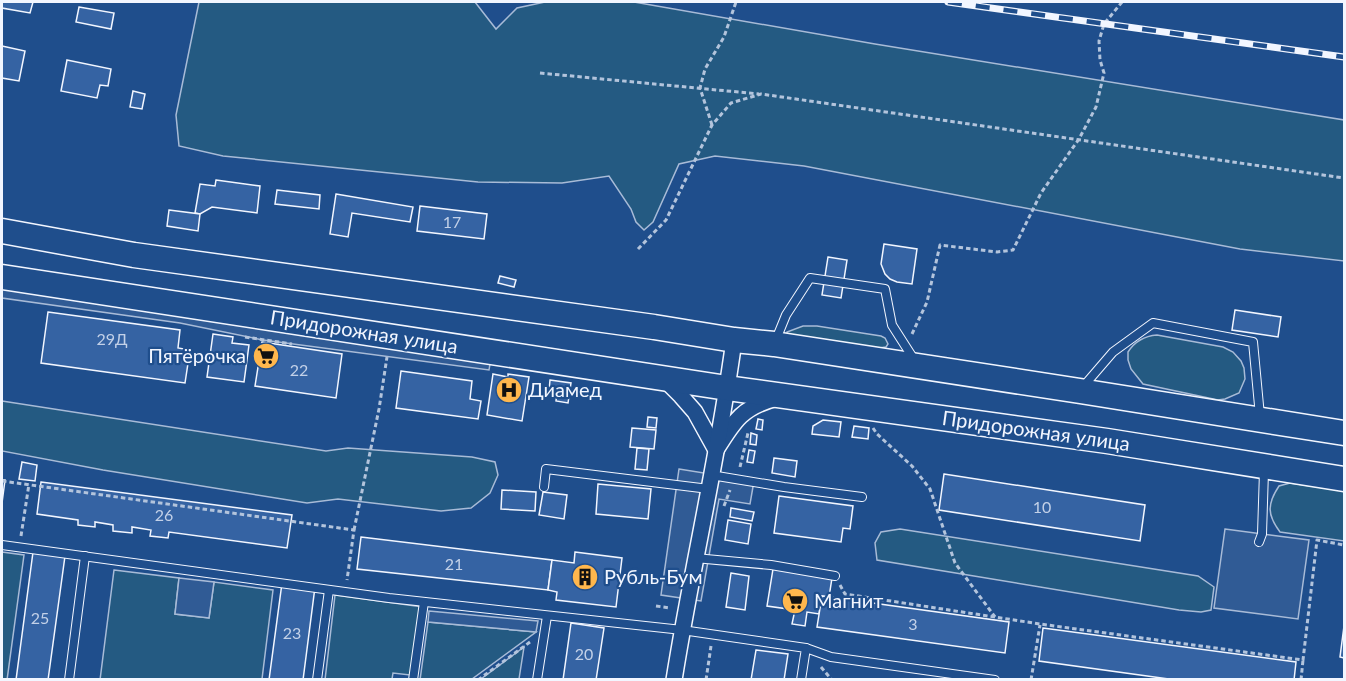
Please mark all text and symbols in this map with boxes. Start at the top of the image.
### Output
house number: 17 [443,212,461,231]
street label: Придорожная улица [269,304,460,358]
house number: 29Д [96,329,128,348]
supermarket icon: Пятёрочка [251,341,281,371]
place label: Пятёрочка [148,343,246,367]
house number: 22 [290,360,308,379]
hospital icon: Диамед [494,375,524,405]
place label: Диамед [528,377,602,401]
street label: Придорожная улица [941,405,1132,455]
house number: 10 [1033,497,1051,516]
house number: 26 [155,505,173,524]
house number: 21 [445,554,463,573]
building icon: Рубль-Бум [570,562,600,592]
place label: Рубль-Бум [604,564,703,588]
supermarket icon: Магнит [780,586,810,616]
place label: Магнит [814,588,883,612]
house number: 25 [31,608,49,627]
house number: 3 [908,614,918,633]
house number: 23 [283,623,301,642]
house number: 20 [575,644,593,663]

